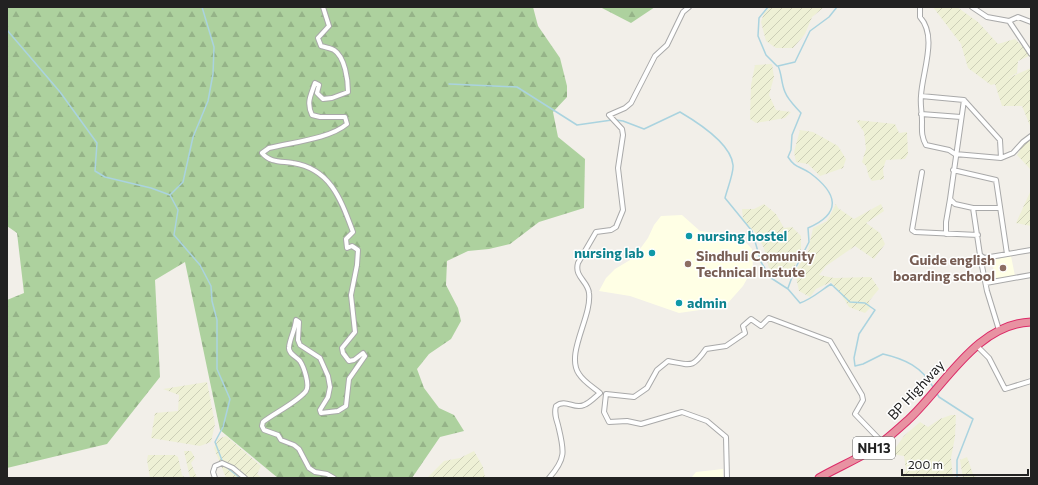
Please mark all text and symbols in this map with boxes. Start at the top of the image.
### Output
place label: nursing hostel [697,227,787,244]
marker: nursing hostel [684,231,694,241]
place label: nursing lab [574,244,644,261]
place label: Sindhuli Comunity Technical Instute [696,247,815,280]
marker: nursing lab [647,248,657,258]
place label: Guide english boarding school [893,251,995,284]
marker: Sindhuli Comunity Technical Instute [683,259,693,269]
marker: Guide english boarding school [998,263,1008,273]
place label: admin [687,294,727,311]
marker: admin [674,298,684,308]
street label: BP Highway [884,356,948,423]
road number: NH13 [853,437,895,459]
scale bar [902,451,1028,477]
text: 200 m [908,457,943,471]

